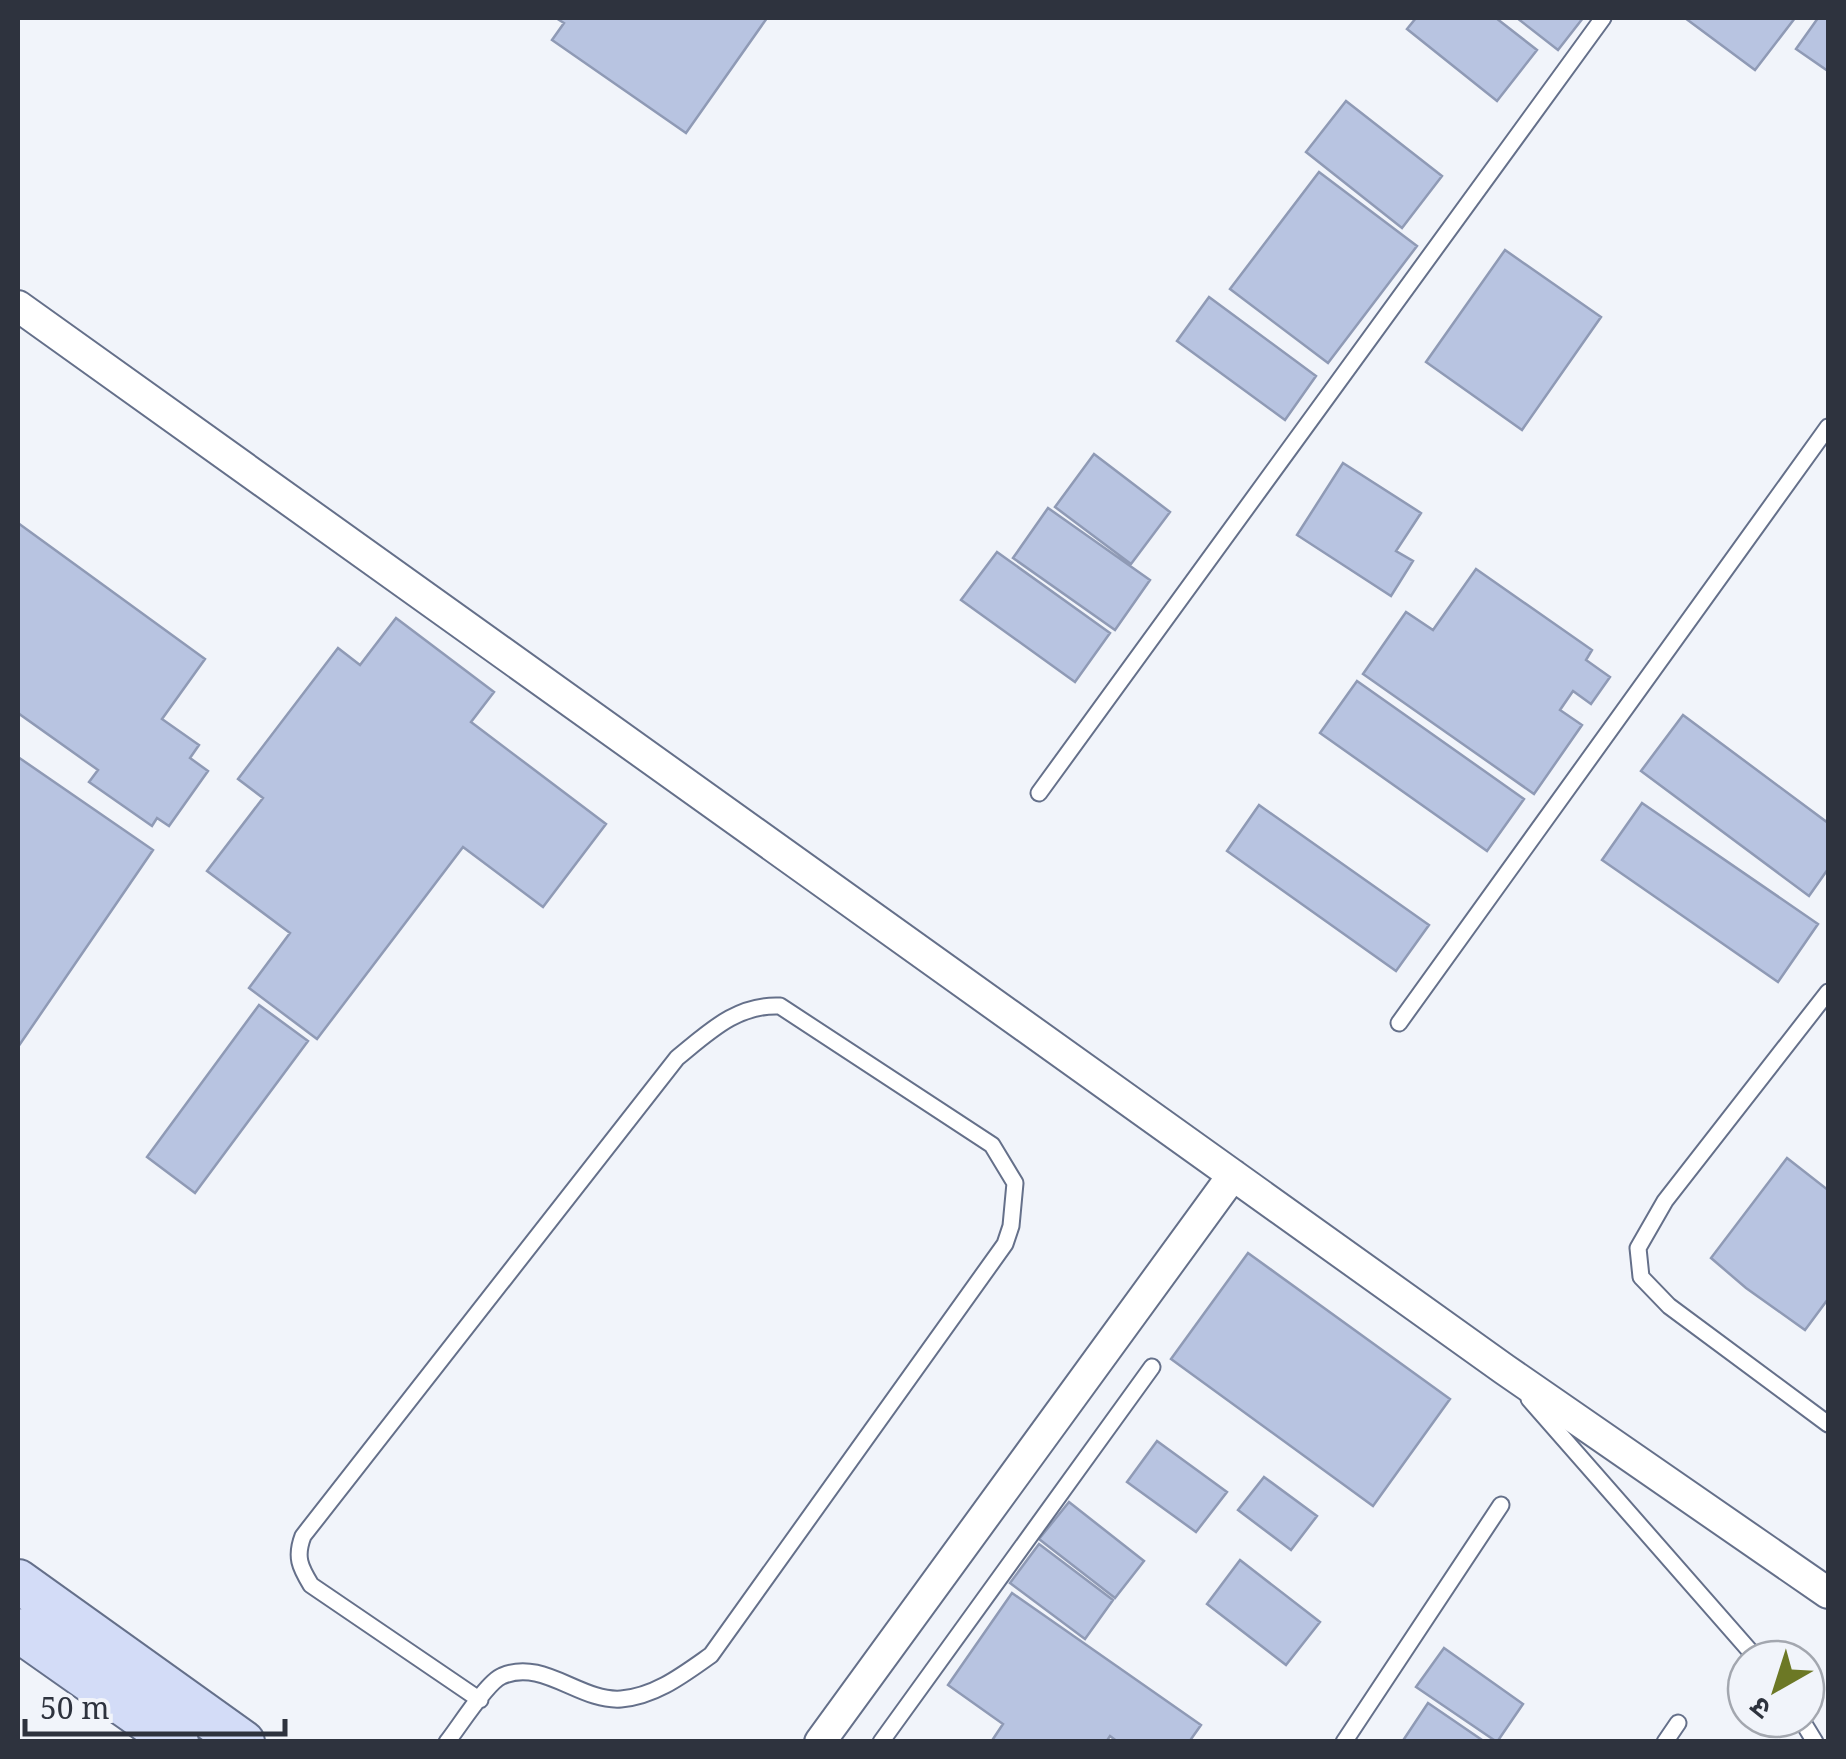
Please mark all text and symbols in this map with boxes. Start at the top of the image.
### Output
north arrow [1726,1639,1826,1739]
scale bar [25,1674,285,1736]
text: 50 m [40,1687,110,1728]
text: उ [1741,1689,1778,1729]

